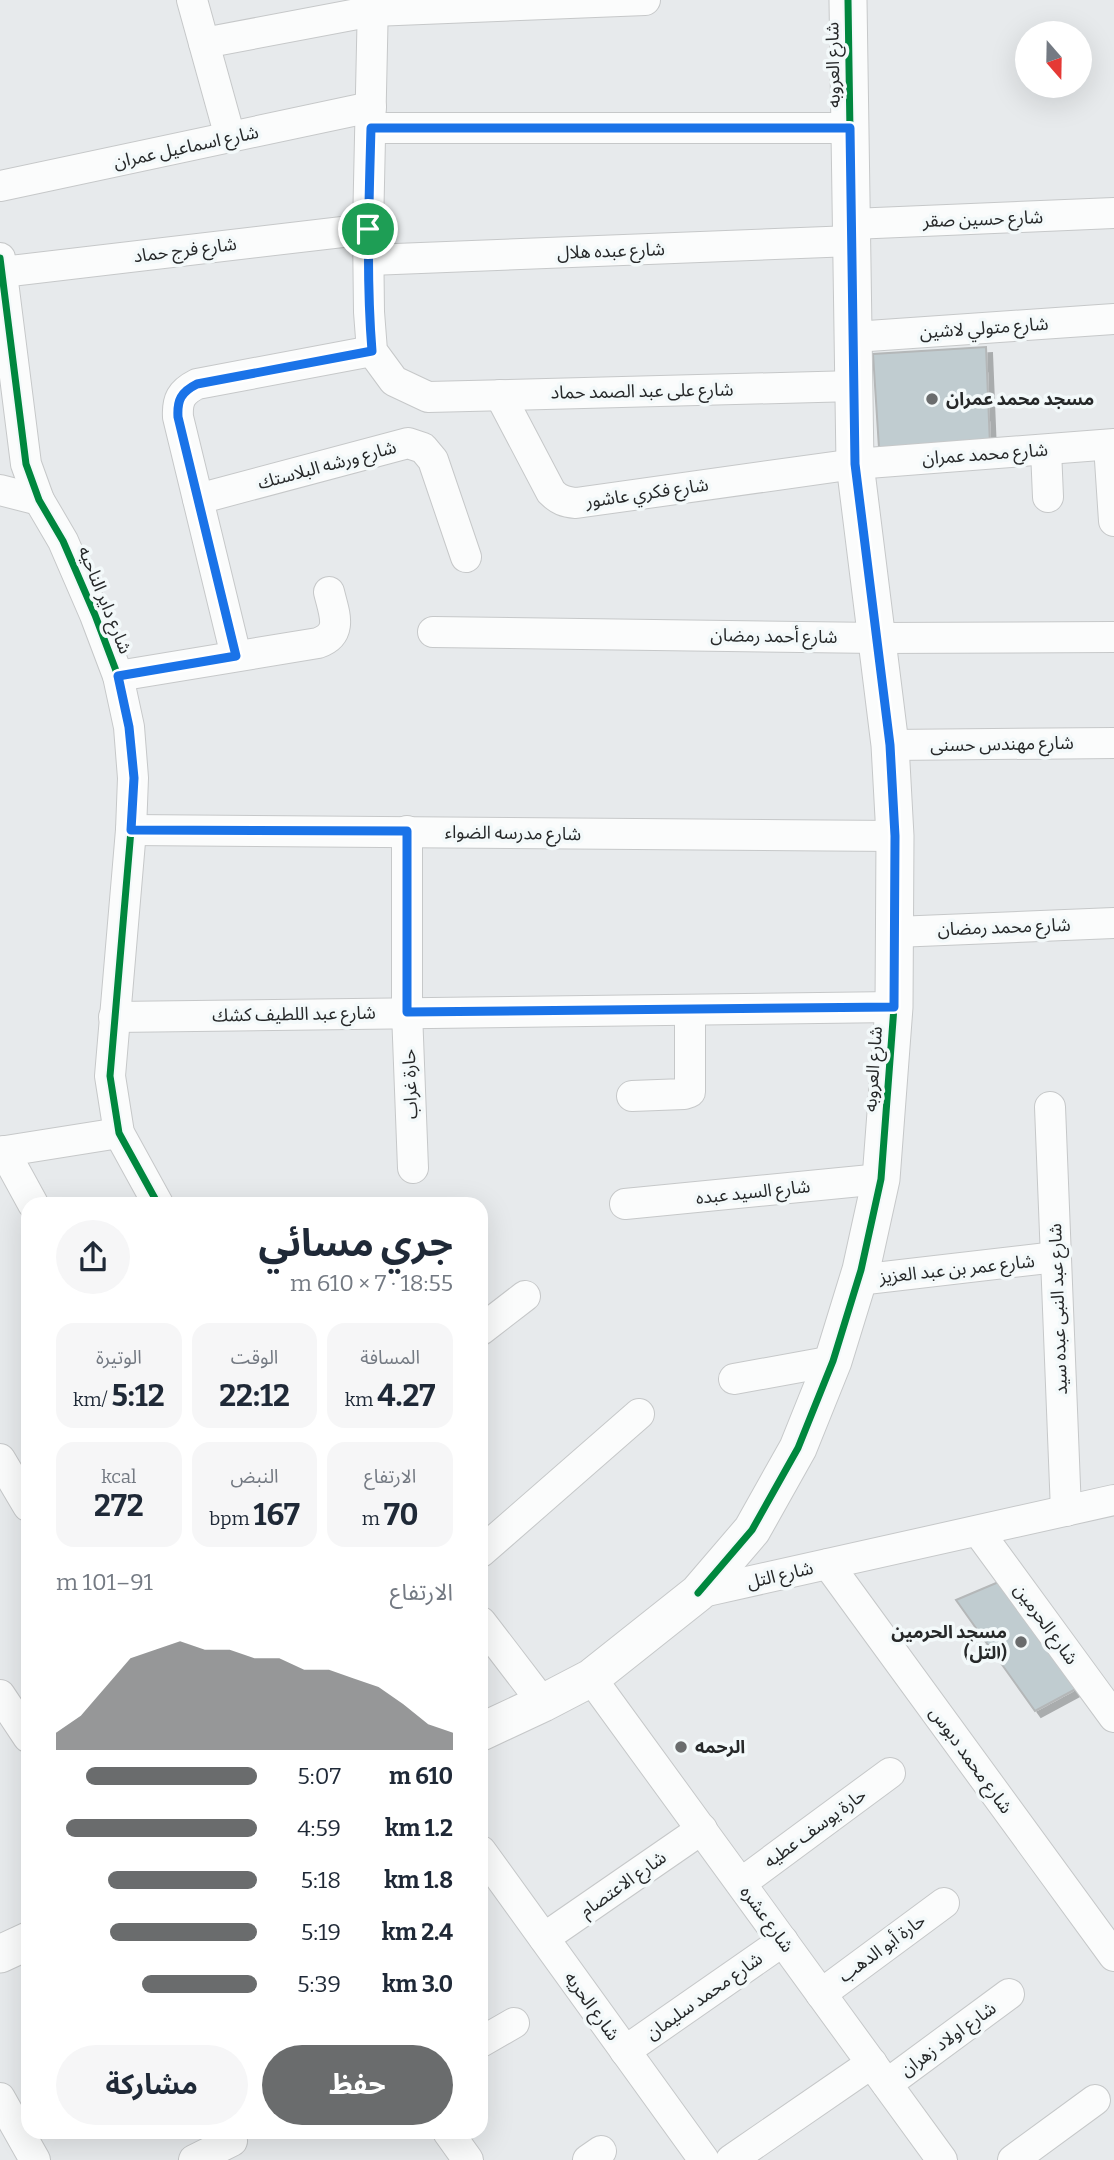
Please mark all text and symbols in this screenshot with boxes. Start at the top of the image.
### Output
north arrow [1015,21,1092,98]
map controls [1015,21,1092,98]
street label: شارع العروبه [821,22,848,108]
street label: شارع اسماعيل عمران [111,121,261,176]
pin [338,199,398,259]
street label: شارع حسين صقر [921,206,1044,235]
icon: arrive [349,210,387,248]
street label: شارع فرج حماد [132,233,238,270]
street label: شارع عبده هلال [557,238,665,267]
street label: شارع متولي لاشين [919,313,1049,346]
street label: شارع على عبد الصمد حماد [550,378,734,407]
place label: مسجد محمد عمران [946,388,1094,410]
marker: مسجد محمد عمران [924,391,940,407]
street label: شارع ورشه البلاستك [255,436,399,497]
street label: شارع محمد عمران [921,439,1049,472]
street label: شارع فكري عاشور [583,473,710,516]
street label: شارع داير الناحيه [71,543,137,658]
street label: شارع أحمد رمضان [710,624,838,651]
street label: شارع مهندس حسنى [930,732,1074,759]
street label: شارع مدرسه الضواء [445,821,581,848]
street label: شارع محمد رمضان [937,914,1071,943]
street label: شارع عبد اللطيف كشك [212,1002,376,1029]
street label: شارع العروبه [859,1025,890,1113]
street label: حارة غراب [398,1048,422,1120]
street label: شارع السيد عبده [695,1175,812,1212]
button: share [56,1220,130,1294]
text: جري مسائي [259,1220,453,1266]
street label: شارع عبد النبى عبده سيد [1044,1223,1075,1395]
street label: شارع عمر بن عبد العزيز [877,1250,1036,1291]
text: 18:55 · 7 × 610 m [290,1269,453,1297]
text: الوتيرة [96,1346,142,1369]
text: الوقت [231,1346,278,1369]
text: المسافة [360,1346,420,1369]
text: 5:12 [111,1378,165,1414]
text: 22:12 [219,1378,290,1414]
text: 4.27 [377,1378,436,1414]
text: /km [73,1388,111,1411]
text: km [345,1388,377,1411]
text: kcal [101,1465,137,1488]
text: النبض [230,1465,279,1488]
text: الارتفاع [364,1465,416,1488]
text: 272 [94,1488,144,1524]
text: 167 [253,1497,300,1533]
text: 70 [384,1497,419,1533]
text: bpm [209,1507,253,1530]
text: m [362,1507,384,1530]
street label: شارع التل [745,1557,816,1596]
text: 91–101 m [56,1568,153,1596]
text: الارتفاع [390,1578,453,1606]
street label: شارع الحرمين [1007,1579,1083,1671]
place label: مسجد الحرمين (التل) [891,1621,1007,1664]
marker: مسجد الحرمين (التل) [1013,1634,1029,1650]
street label: شارع محمد دبوس [922,1702,1017,1820]
place label: الرحمه [695,1736,745,1758]
marker: الرحمه [673,1739,689,1755]
text: 5:07 [298,1762,341,1790]
text: 610 m [389,1762,453,1790]
street label: حارة يوسف عطيه [759,1783,871,1873]
text: 4:59 [297,1814,341,1842]
text: 1.2 km [385,1814,453,1842]
street label: شارع الاعتصام [576,1846,672,1924]
text: 5:18 [301,1866,341,1894]
text: 1.8 km [384,1866,453,1894]
street label: شارع عشره [733,1881,798,1958]
street label: حارة أبو الدهب [834,1909,930,1987]
text: 5:19 [301,1918,341,1946]
text: 2.4 km [382,1918,453,1946]
street label: شارع محمد سليمان [641,1948,768,2047]
street label: شارع الحريه [557,1967,624,2047]
text: 5:39 [297,1970,341,1998]
text: 3.0 km [382,1970,453,1998]
street label: شارع اولاد زهران [896,1997,1002,2084]
button: مشاركة [56,2045,248,2125]
button: حفظ [262,2045,453,2125]

